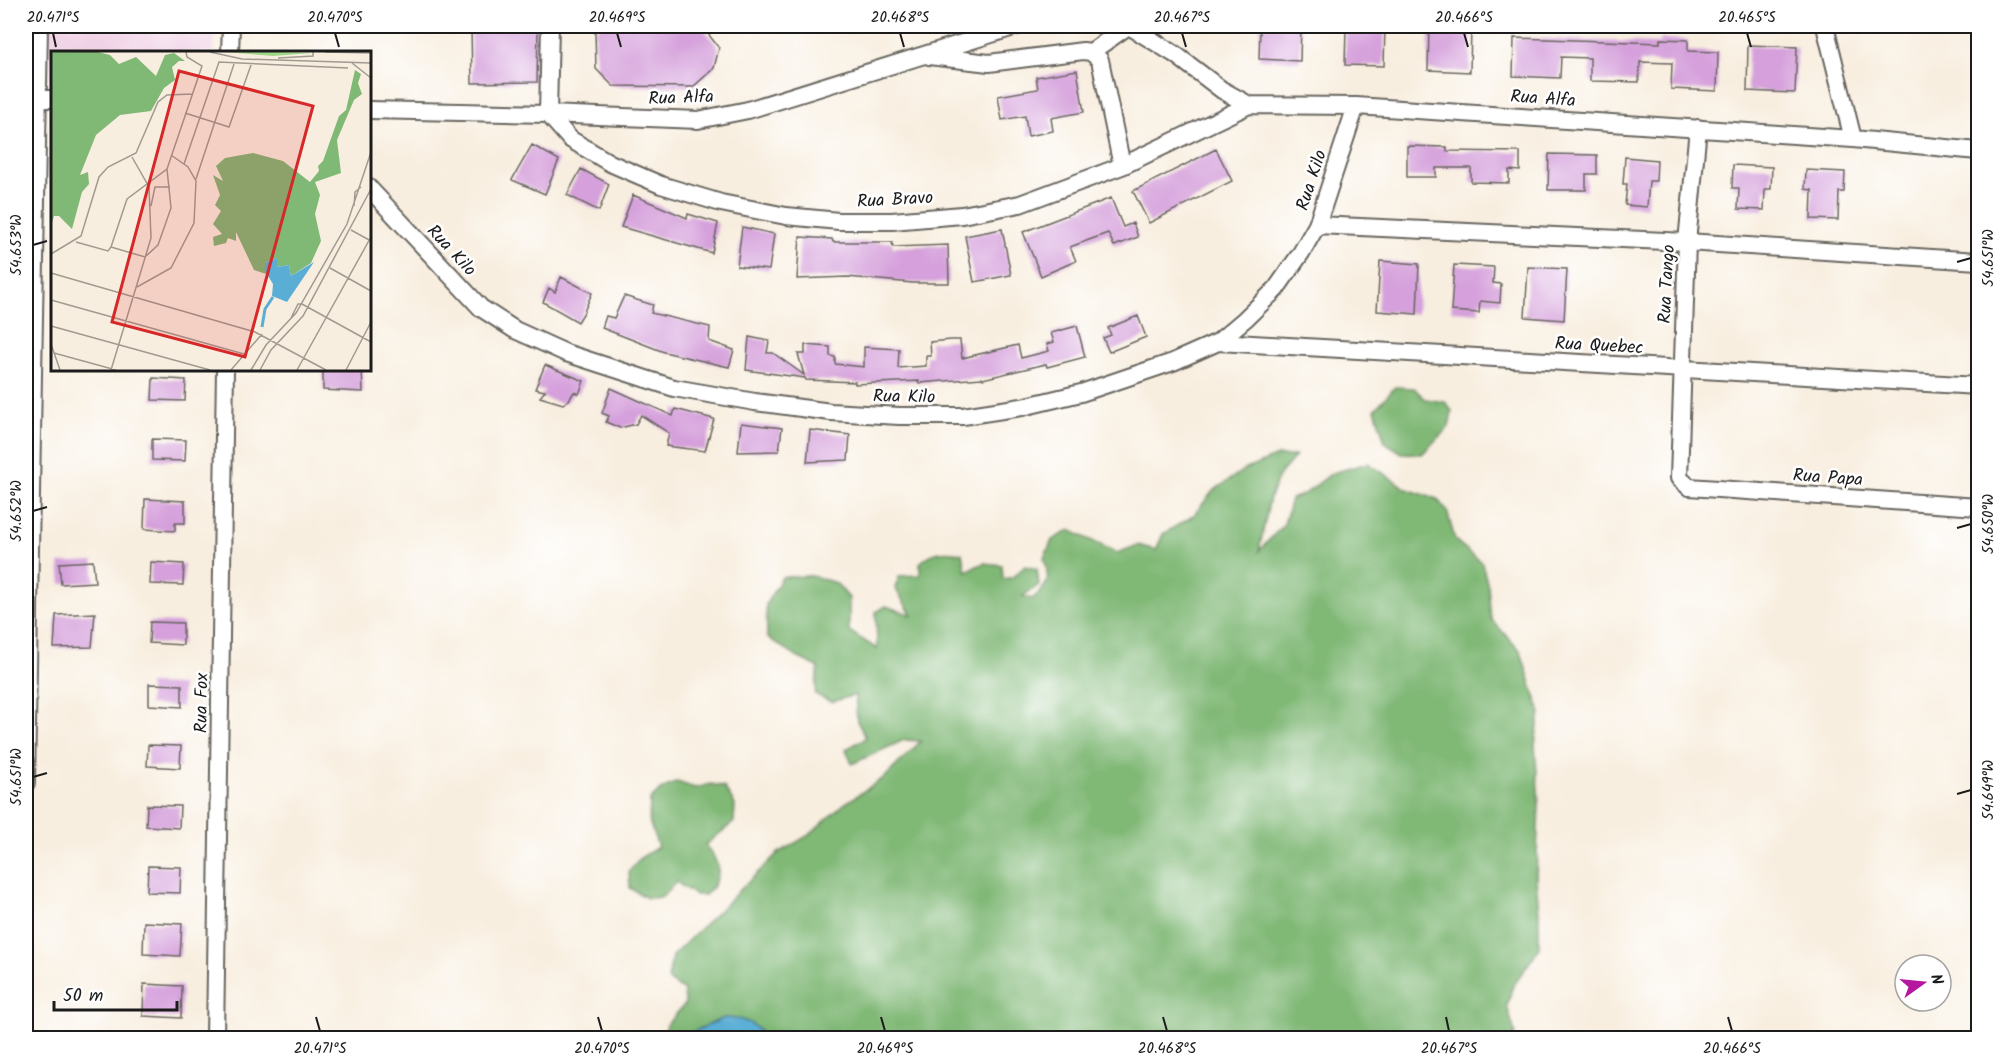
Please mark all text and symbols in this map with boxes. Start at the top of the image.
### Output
text: 20.471°S [27,6,79,30]
text: 20.470°S [307,6,363,30]
text: 20.469°S [589,6,645,30]
text: 20.468°S [871,6,929,30]
text: 20.467°S [1154,6,1210,30]
text: 20.466°S [1435,6,1493,30]
text: 20.465°S [1718,6,1776,30]
inset map [51,51,370,370]
street label: Rua Alfa [648,83,714,114]
street label: Rua Alfa [1509,83,1577,116]
street label: Rua Kilo [1289,146,1336,215]
street label: Rua Bravo [856,184,934,217]
text: 54.653°W [5,214,29,276]
street label: Rua Kilo [419,218,483,284]
text: 54.651°W [1977,229,2001,287]
street label: Rua Tango [1651,244,1684,324]
street label: Rua Quebec [1554,330,1644,363]
street label: Rua Kilo [873,382,935,413]
street label: Rua Papa [1792,462,1864,495]
text: 54.652°W [5,480,29,542]
text: 54.650°W [1977,493,2001,554]
street label: Rua Fox [187,672,218,733]
text: 54.651°W [5,748,29,806]
text: 54.649°W [1977,759,2001,820]
north arrow [1893,953,1953,1013]
text: N [1923,971,1949,988]
scale bar [54,974,177,1012]
text: 50 m [63,982,103,1011]
text: 20.471°S [294,1037,346,1061]
text: 20.470°S [574,1037,630,1061]
text: 20.469°S [857,1037,913,1061]
text: 20.468°S [1138,1037,1196,1061]
text: 20.467°S [1421,1037,1477,1061]
text: 20.466°S [1703,1037,1761,1061]

